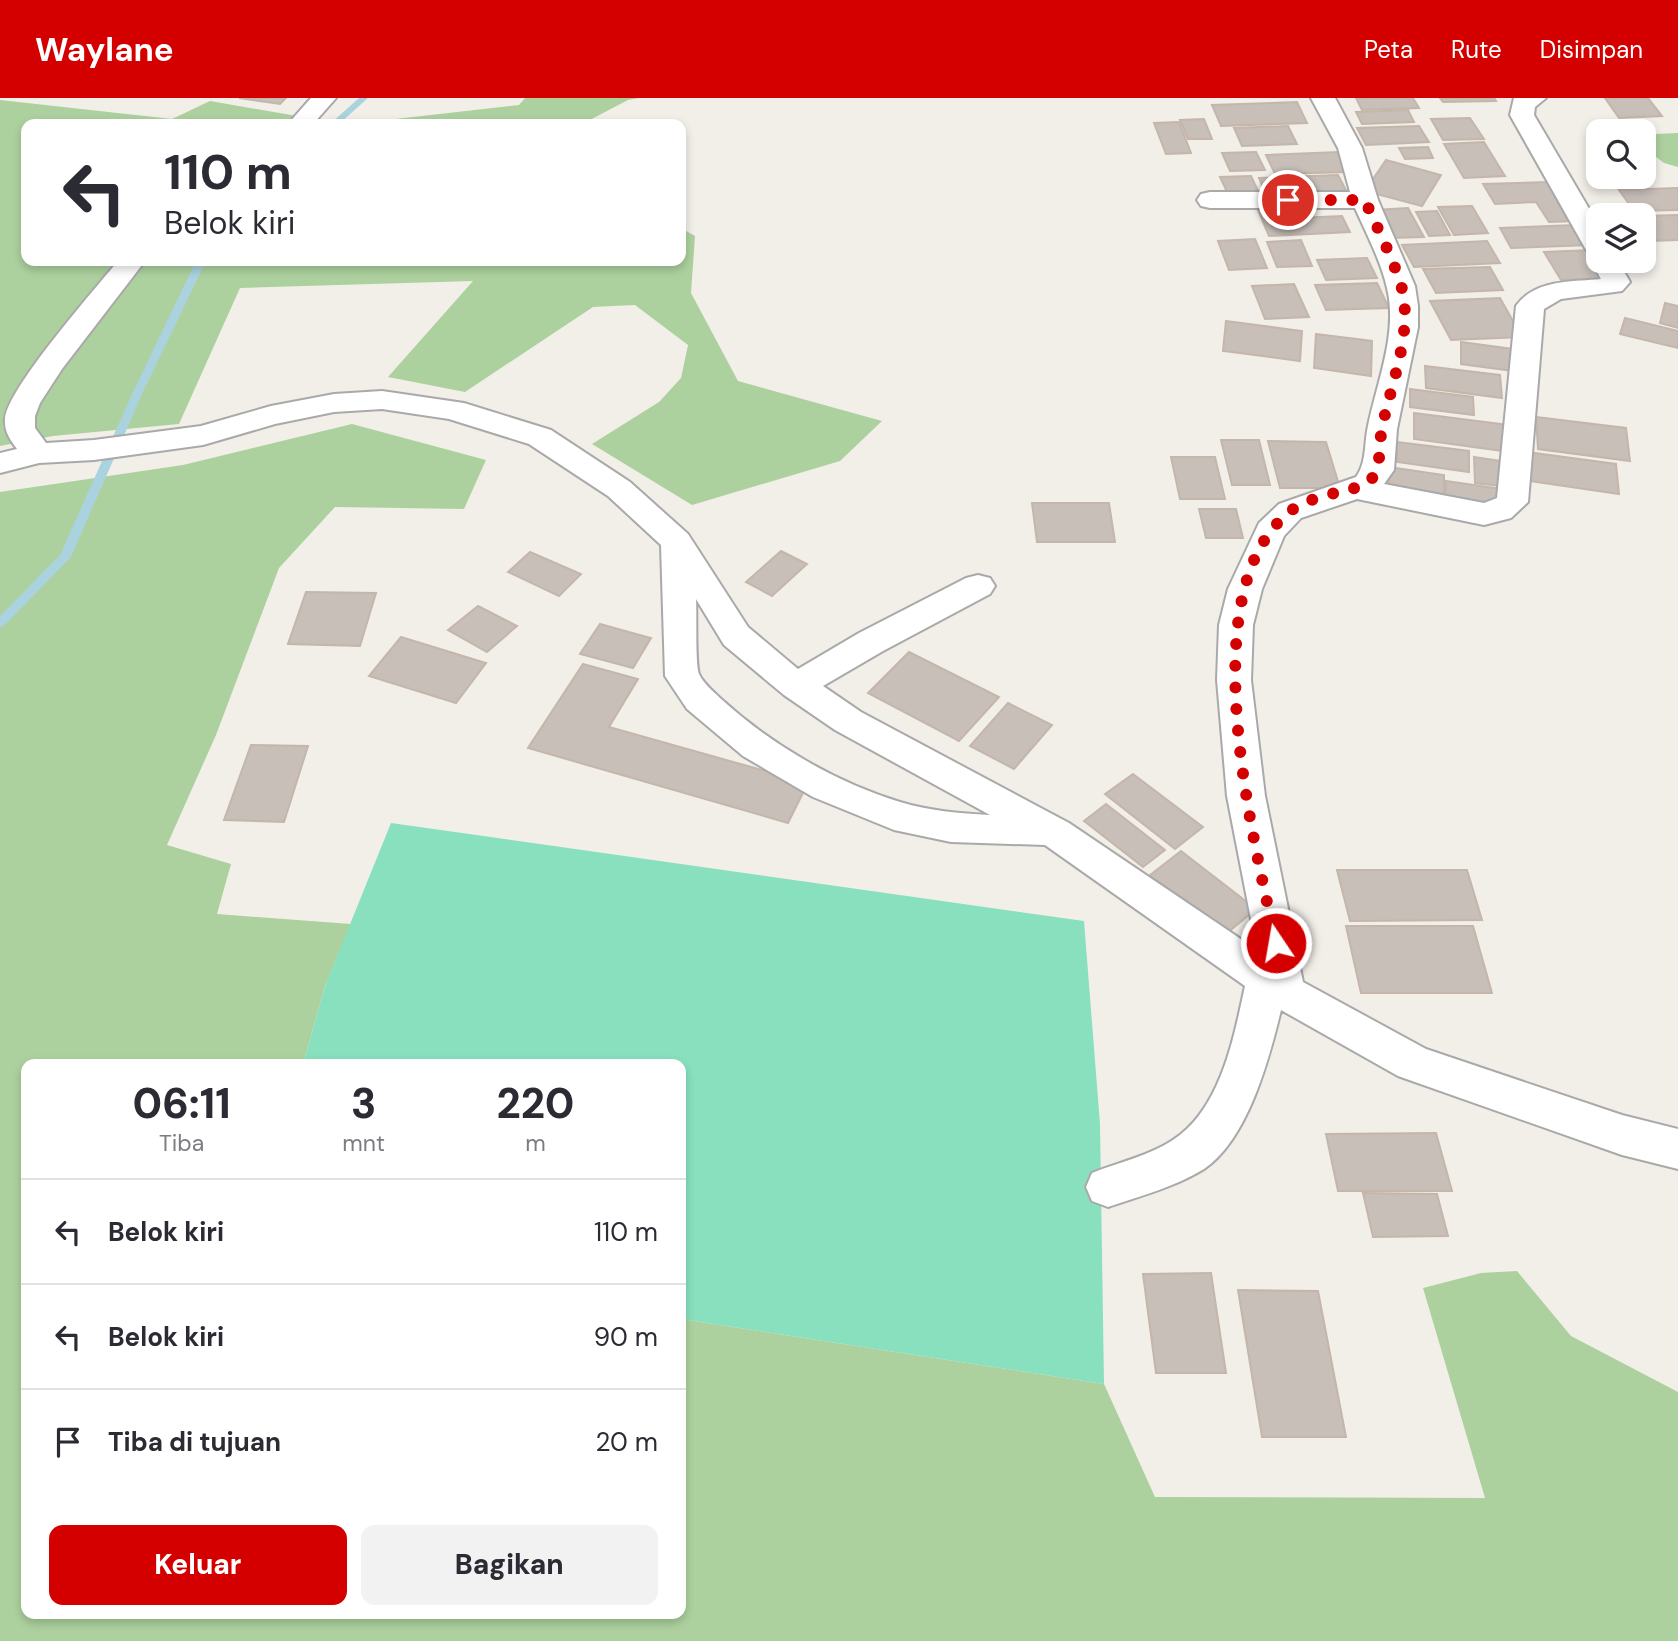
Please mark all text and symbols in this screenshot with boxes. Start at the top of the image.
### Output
text: Waylane [35,28,174,71]
text: Peta [1364,34,1413,65]
text: Rute [1451,34,1502,65]
text: Disimpan [1540,34,1643,65]
map controls [1586,119,1656,273]
button: search [1586,119,1656,189]
text: 110 m [164,140,292,204]
icon: left [49,147,140,238]
pin [1258,170,1318,230]
icon: arrive [1269,181,1307,219]
text: Belok kiri [164,202,296,244]
button: layers [1586,203,1656,273]
position arrow [1239,906,1313,980]
text: 06:11 [132,1076,231,1131]
text: 3 [351,1076,376,1131]
text: 220 [496,1076,574,1131]
text: Tiba [159,1128,204,1158]
text: mnt [342,1128,385,1158]
text: m [525,1128,546,1158]
icon: left [49,1213,87,1251]
text: Belok kiri [108,1215,224,1249]
text: 110 m [594,1215,658,1249]
icon: left [49,1318,87,1356]
text: Belok kiri [108,1320,224,1354]
text: 90 m [594,1320,658,1354]
icon: arrive [49,1423,87,1461]
text: Tiba di tujuan [108,1425,281,1459]
text: 20 m [595,1425,658,1459]
button: Keluar [49,1525,347,1605]
button: Bagikan [361,1525,658,1605]

